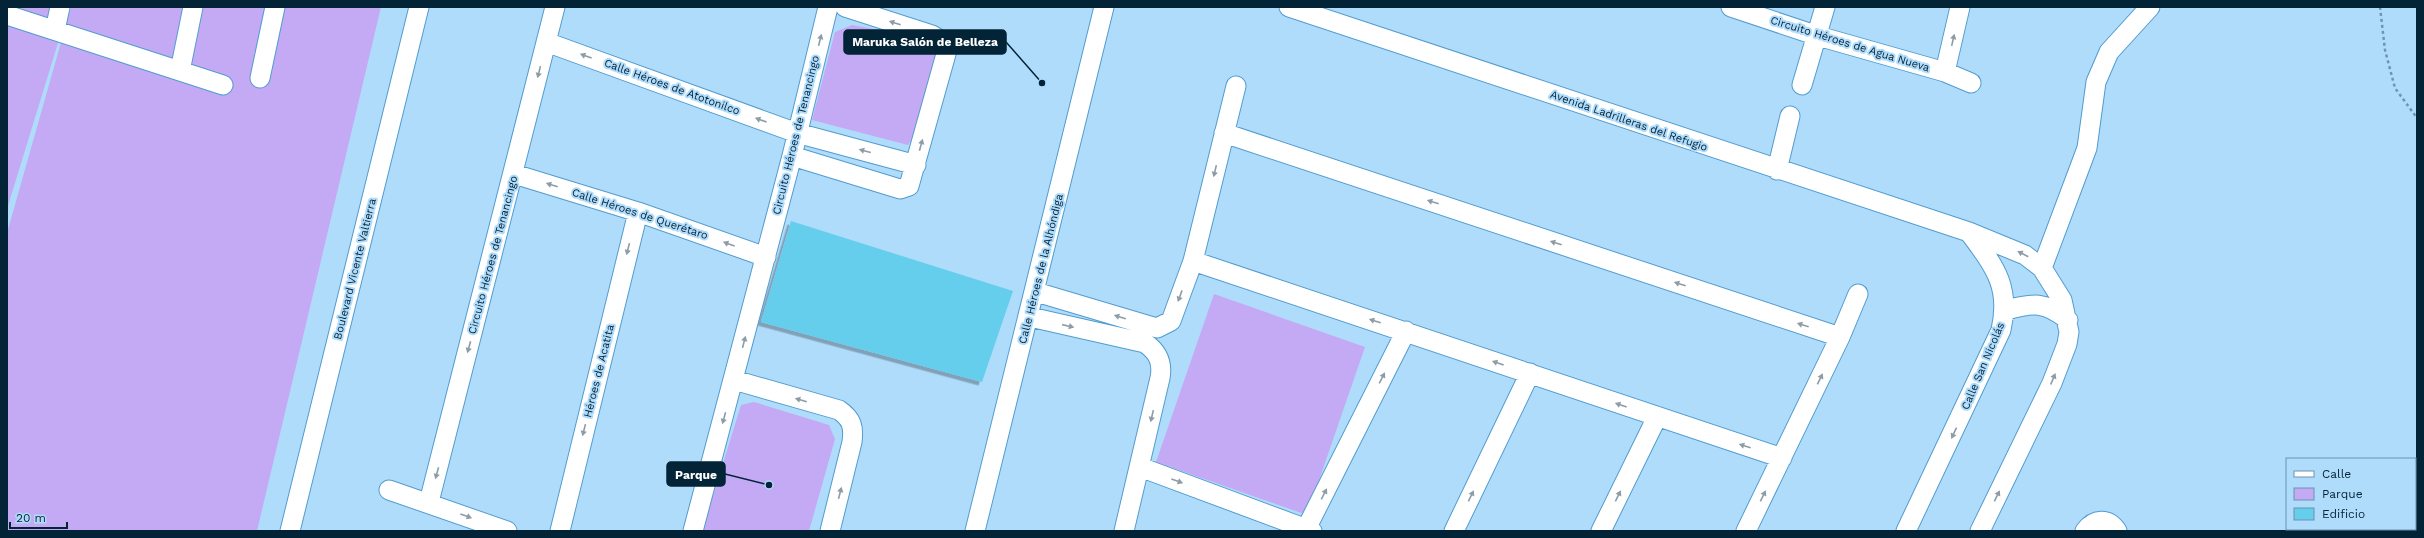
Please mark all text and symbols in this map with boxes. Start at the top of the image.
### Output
street label: Circuito Héroes de Agua Nueva [1769,14,1931,74]
one-way arrow [888,20,900,26]
callout: Maruka Salón de Belleza [844,30,1006,54]
one-way arrow [1950,33,1956,46]
one-way arrow [818,34,824,46]
text: Maruka Salón de Belleza [852,35,998,49]
one-way arrow [579,53,591,59]
street label: Circuito Héroes de Tenancingo [770,54,822,216]
street label: Calle Héroes de Atotonilco [602,56,742,118]
one-way arrow [536,66,542,78]
street label: Avenida Ladrilleras del Refugio [1549,88,1709,154]
one-way arrow [754,116,766,122]
one-way arrow [918,139,924,151]
one-way arrow [858,148,870,154]
one-way arrow [1211,165,1217,178]
street label: Circuito Héroes de Tenancingo [466,174,520,336]
one-way arrow [546,182,558,188]
street label: Calle Héroes de Querétaro [570,186,710,242]
street label: Calle Héroes de la Alhóndiga [1016,193,1066,345]
street label: Boulevard Vicente Valtierra [331,197,379,341]
one-way arrow [1426,199,1438,205]
one-way arrow [1550,240,1562,246]
one-way arrow [723,241,735,247]
one-way arrow [625,243,631,256]
one-way arrow [2017,251,2029,258]
one-way arrow [1673,281,1685,287]
one-way arrow [1177,291,1183,303]
one-way arrow [1114,314,1126,320]
one-way arrow [1369,318,1381,324]
street label: Calle San Nicolás [1959,320,2007,412]
one-way arrow [1797,321,1809,327]
street label: Héroes de Acatita [581,323,617,419]
one-way arrow [1061,323,1074,329]
one-way arrow [741,336,747,348]
one-way arrow [466,342,472,354]
one-way arrow [1492,359,1504,365]
one-way arrow [1379,372,1385,384]
one-way arrow [2051,372,2057,384]
one-way arrow [1817,373,1823,385]
one-way arrow [795,397,807,403]
one-way arrow [1615,402,1627,408]
one-way arrow [1148,410,1154,422]
one-way arrow [721,412,727,424]
one-way arrow [581,424,587,436]
one-way arrow [1951,427,1957,438]
one-way arrow [1738,443,1750,449]
legend [2286,458,2416,530]
callout: Parque [667,462,725,486]
one-way arrow [433,467,439,479]
text: Calle [2322,467,2351,481]
text: Parque [675,468,717,482]
one-way arrow [1171,478,1183,484]
one-way arrow [837,487,843,499]
text: Parque [2322,487,2363,501]
one-way arrow [1321,488,1327,500]
one-way arrow [1468,490,1474,502]
one-way arrow [1615,490,1621,502]
one-way arrow [1760,490,1766,502]
one-way arrow [1994,490,2000,502]
scale bar [10,504,67,530]
text: Edificio [2322,507,2365,521]
text: 20 m [16,511,46,525]
one-way arrow [460,513,472,519]

